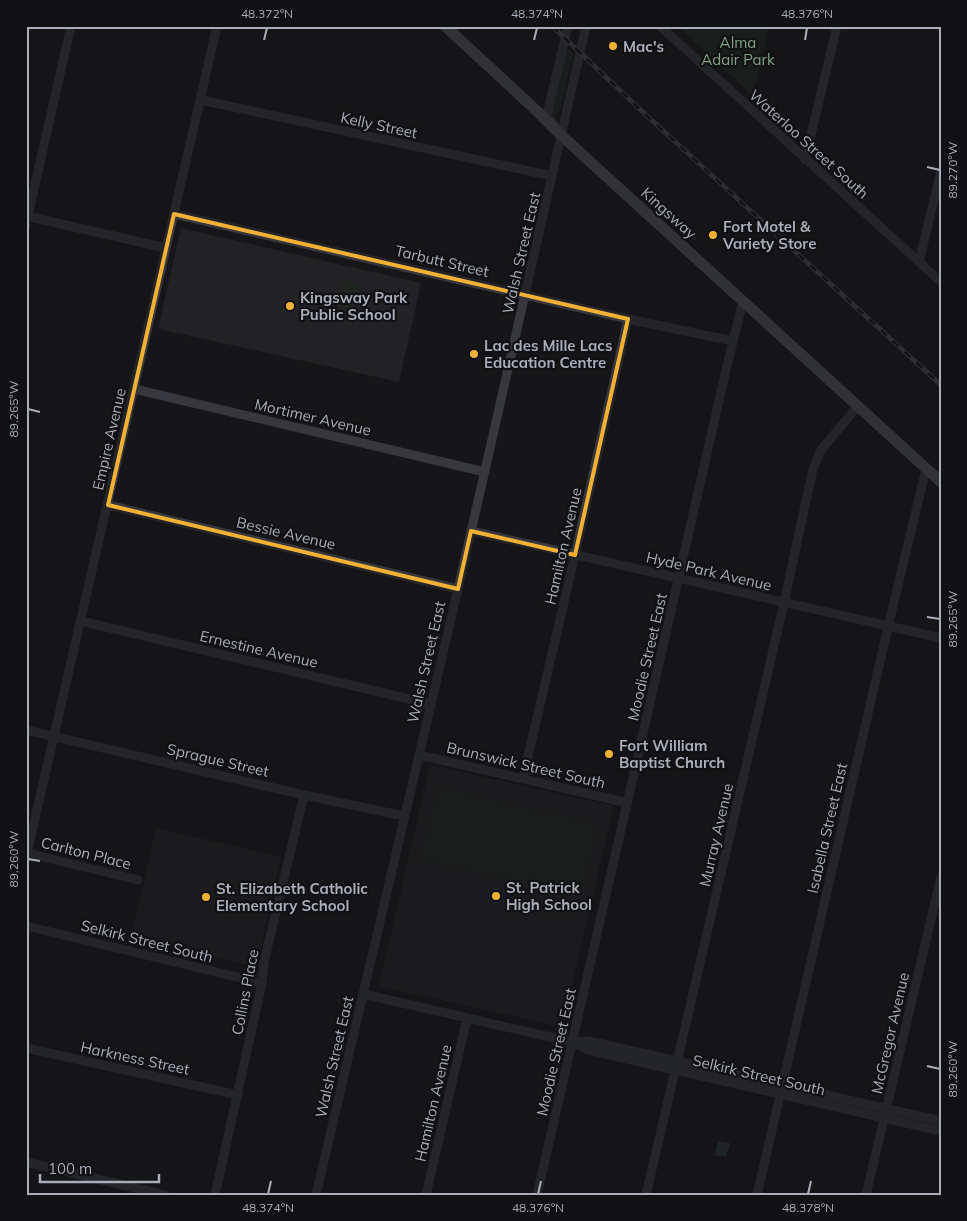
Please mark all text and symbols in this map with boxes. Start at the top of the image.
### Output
text: 48.372°N [241,6,293,21]
text: 48.374°N [511,6,563,21]
text: 48.376°N [781,6,833,21]
park label: Alma Adair Park [701,33,775,69]
place label: Mac's [623,37,664,56]
marker: Mac's [607,40,619,52]
street label: Waterloo Street South [745,85,873,203]
street label: Kelly Street [339,108,419,142]
text: 89.270°W [945,142,960,198]
street label: Kingsway [637,183,701,243]
street label: Walsh Street East [498,190,544,316]
place label: Fort Motel & Variety Store [722,217,816,253]
marker: Fort Motel & Variety Store [707,229,719,241]
street label: Tarbutt Street [393,241,491,281]
place label: Kingsway Park Public School [300,288,408,324]
marker: Kingsway Park Public School [284,300,296,312]
place label: Lac des Mille Lacs Education Centre [484,336,612,372]
marker: Lac des Mille Lacs Education Centre [468,348,480,360]
text: 89.265°W [6,381,21,437]
street label: Empire Avenue [88,386,130,492]
street label: Mortimer Avenue [253,394,373,440]
street label: Hamilton Avenue [540,486,586,606]
street label: Bessie Avenue [235,512,337,554]
street label: Hyde Park Avenue [644,547,774,595]
street label: Moodie Street East [623,591,671,723]
text: 89.265°W [945,591,960,647]
street label: Walsh Street East [403,599,449,725]
street label: Ernestine Avenue [198,626,320,672]
place label: Fort William Baptist Church [619,736,725,772]
street label: Brunswick Street South [445,738,607,792]
street label: Sprague Street [165,739,271,781]
marker: Fort William Baptist Church [603,748,615,760]
street label: Isabella Street East [803,761,851,895]
street label: Murray Avenue [695,782,737,888]
text: 89.260°W [6,831,21,887]
street label: Carlton Place [39,833,133,873]
place label: St. Patrick High School [506,878,592,914]
place label: St. Elizabeth Catholic Elementary School [216,879,368,915]
marker: St. Patrick High School [490,890,502,902]
marker: St. Elizabeth Catholic Elementary School [200,891,212,903]
street label: Selkirk Street South [79,915,215,967]
street label: Collins Place [227,948,263,1036]
street label: McGregor Avenue [867,970,913,1096]
street label: Moodie Street East [532,986,580,1118]
street label: Walsh Street East [311,994,357,1120]
street label: Harkness Street [79,1037,191,1079]
text: 89.260°W [945,1041,960,1097]
street label: Hamilton Avenue [410,1043,456,1163]
street label: Selkirk Street South [691,1051,827,1099]
scale bar [40,1151,159,1183]
text: 100 m [48,1159,92,1178]
text: 48.374°N [242,1200,294,1215]
text: 48.376°N [512,1200,564,1215]
text: 48.378°N [782,1200,834,1215]

